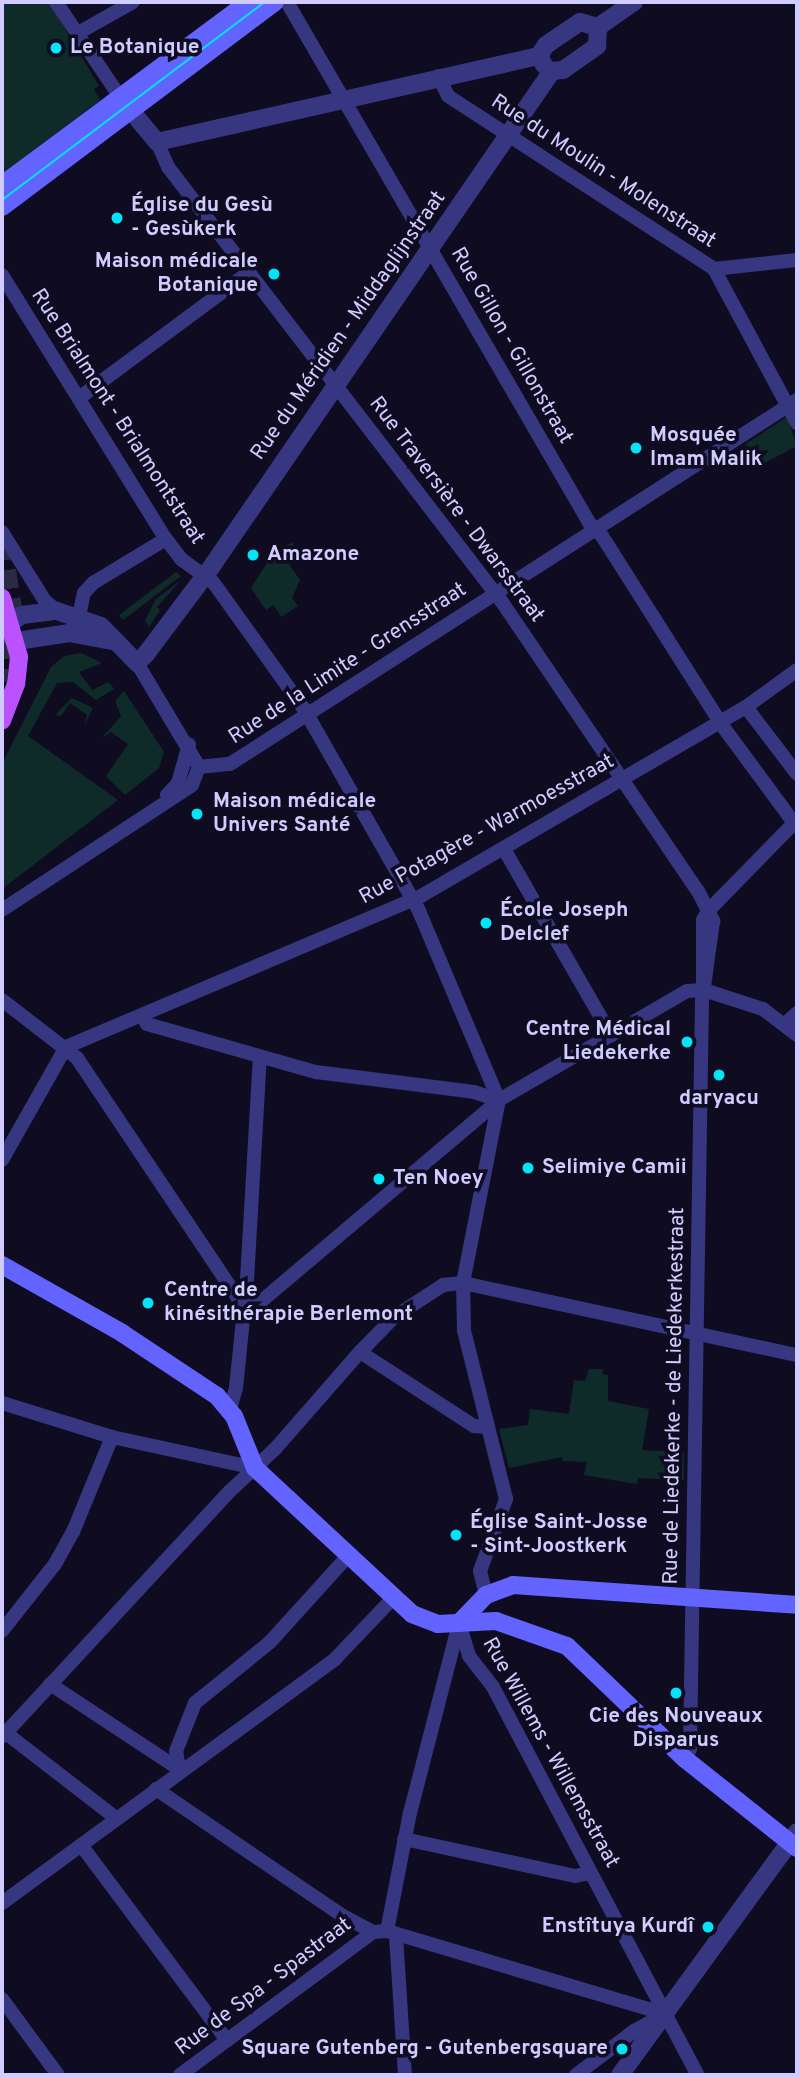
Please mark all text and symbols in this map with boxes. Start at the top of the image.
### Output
place label: Le Botanique [70,35,200,61]
marker: Le Botanique [48,40,64,56]
street label: Rue du Moulin - Molenstraat [486,90,720,254]
street label: Rue du Méridien - Middaglijnstraat [246,187,452,465]
place label: Église du Gesù - Gesùkerk [131,193,273,243]
marker: Église du Gesù - Gesùkerk [109,210,125,226]
street label: Rue Gillon - Gillonstraat [444,243,578,449]
place label: Maison médicale Botanique [95,249,258,299]
marker: Maison médicale Botanique [264,264,284,284]
street label: Rue Brialmont - Brialmontstraat [25,284,209,550]
street label: Rue Traversière - Dwarsstraat [363,392,549,628]
place label: Mosquée Imam Malik [650,423,763,473]
marker: Mosquée Imam Malik [628,440,644,456]
place label: Amazone [267,542,359,568]
marker: Amazone [245,547,261,563]
street label: Rue de la Limite - Grensstraat [224,578,472,750]
street label: Rue Potagère - Warmoesstraat [355,749,619,911]
place label: Maison médicale Univers Santé [213,789,376,839]
marker: Maison médicale Univers Santé [187,804,207,824]
place label: École Joseph Delclef [500,898,629,948]
marker: École Joseph Delclef [478,915,494,931]
place label: Centre Médical Liedekerke [525,1017,671,1067]
marker: Centre Médical Liedekerke [677,1032,697,1052]
marker: daryacu [711,1067,727,1083]
place label: daryacu [679,1086,759,1112]
place label: Selimiye Camii [542,1155,687,1181]
marker: Selimiye Camii [520,1160,536,1176]
place label: Ten Noey [393,1166,484,1192]
marker: Ten Noey [371,1171,387,1187]
street label: Rue de Liedekerke - de Liedekerkestraat [659,1207,691,1585]
place label: Centre de kinésithérapie Berlemont [164,1278,413,1328]
marker: Centre de kinésithérapie Berlemont [138,1293,158,1313]
place label: Église Saint-Josse - Sint-Joostkerk [470,1510,648,1560]
marker: Église Saint-Josse - Sint-Joostkerk [448,1527,464,1543]
street label: Rue Willems - Willemsstraat [476,1633,624,1873]
marker: Cie des Nouveaux Disparus [668,1685,684,1701]
place label: Cie des Nouveaux Disparus [589,1704,763,1754]
street label: Rue de Spa - Spastraat [171,1913,357,2061]
place label: Enstîtuya Kurdî [542,1914,694,1940]
marker: Enstîtuya Kurdî [700,1919,716,1935]
place label: Square Gutenberg - Gutenbergsquare [241,2036,608,2062]
marker: Square Gutenberg - Gutenbergsquare [614,2041,630,2057]

